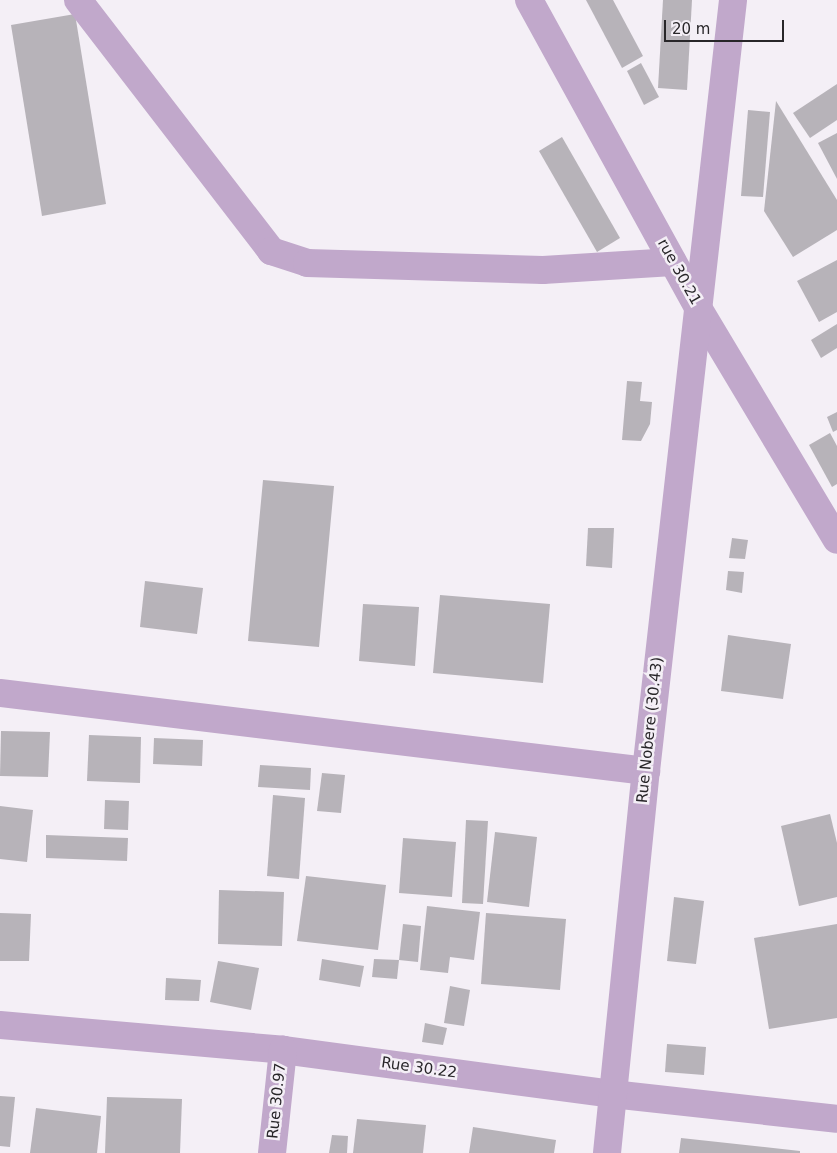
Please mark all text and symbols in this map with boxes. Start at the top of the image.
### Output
scale bar [667,10,787,42]
text: 20 m [672,20,710,38]
street label: rue 30.21 [654,236,704,308]
street label: Rue Nobere (30.43) [633,656,667,804]
street label: Rue 30.22 [380,1054,458,1082]
street label: Rue 30.97 [264,1062,290,1140]

